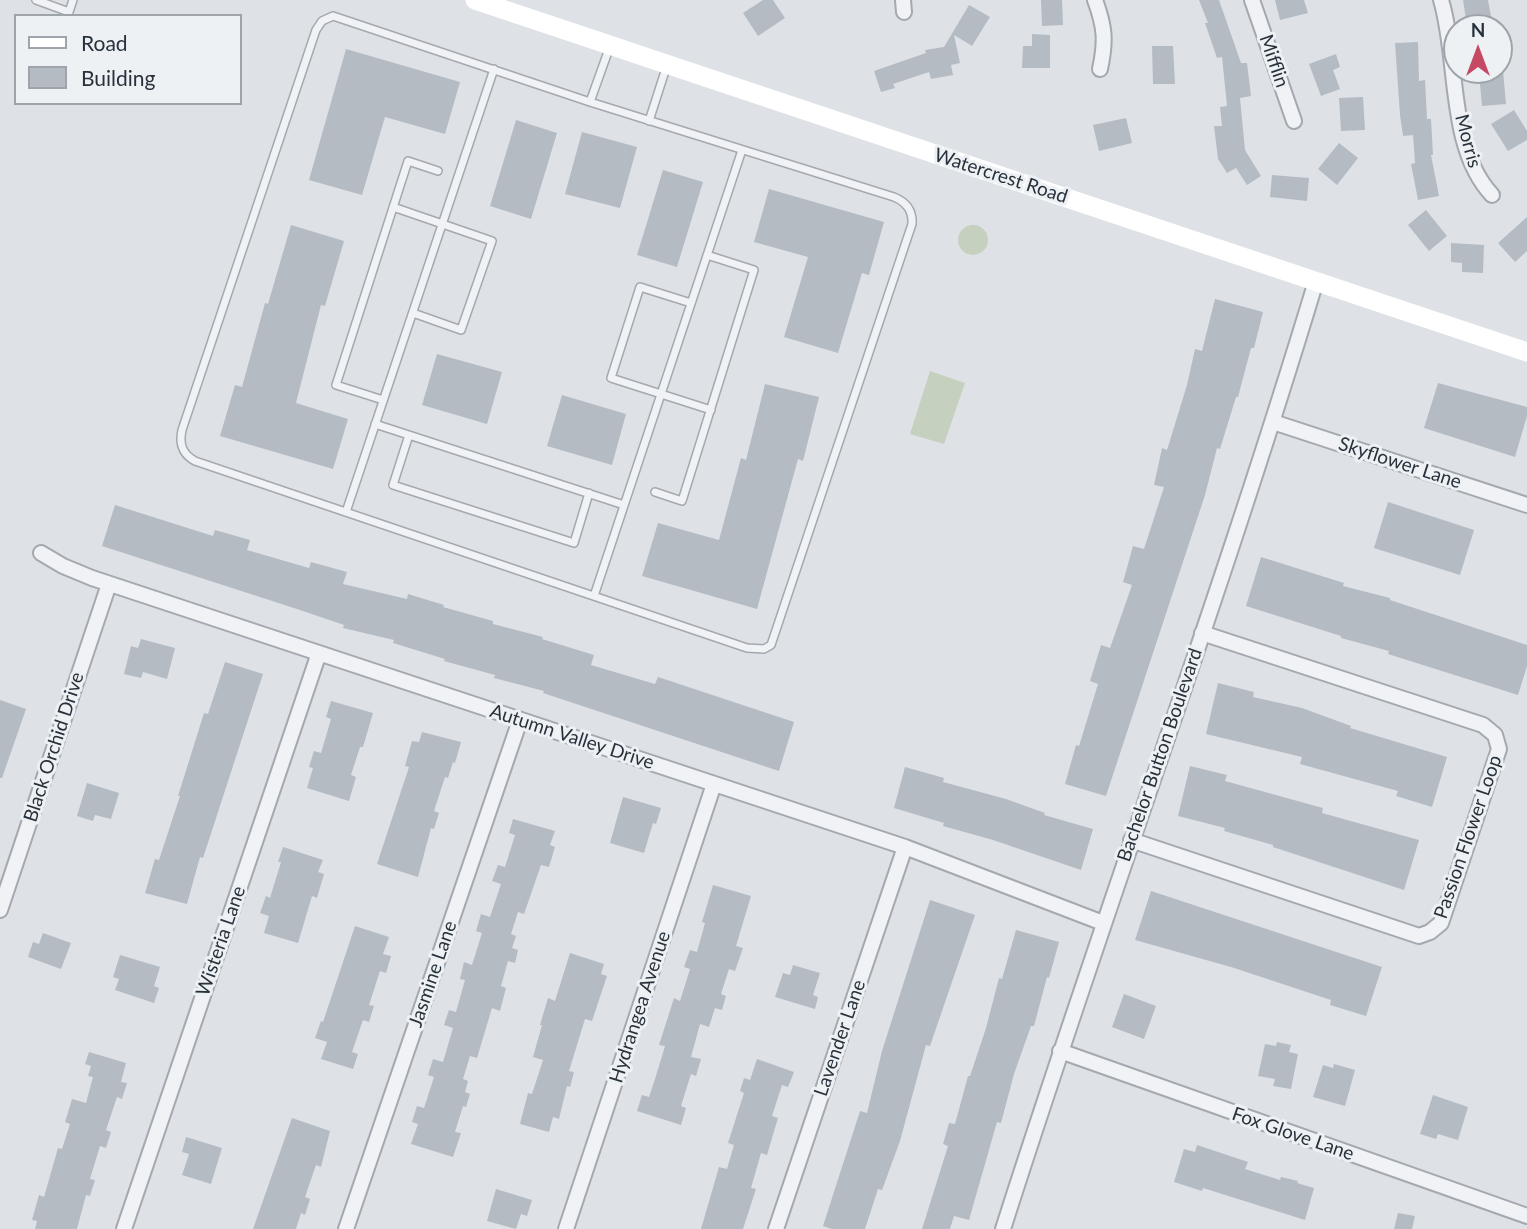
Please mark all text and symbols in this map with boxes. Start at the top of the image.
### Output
legend [14,14,242,105]
north arrow [1443,14,1513,84]
text: N [1471,18,1485,41]
text: Road [81,30,128,55]
street label: Mifflin [1254,32,1294,90]
text: Building [81,65,156,90]
street label: Morris [1450,112,1486,170]
street label: Watercrest Road [931,144,1071,208]
street label: Skyflower Lane [1336,432,1464,494]
street label: Bachelor Button Boulevard [1113,645,1207,865]
street label: Black Orchid Drive [19,669,89,825]
street label: Autumn Valley Drive [487,700,657,774]
street label: Passion Flower Loop [1429,752,1507,922]
street label: Wisteria Lane [192,883,250,999]
street label: Jasmine Lane [404,918,462,1030]
street label: Hydrangea Avenue [605,928,675,1086]
street label: Lavender Lane [809,977,871,1099]
street label: Fox Glove Lane [1229,1102,1357,1166]

